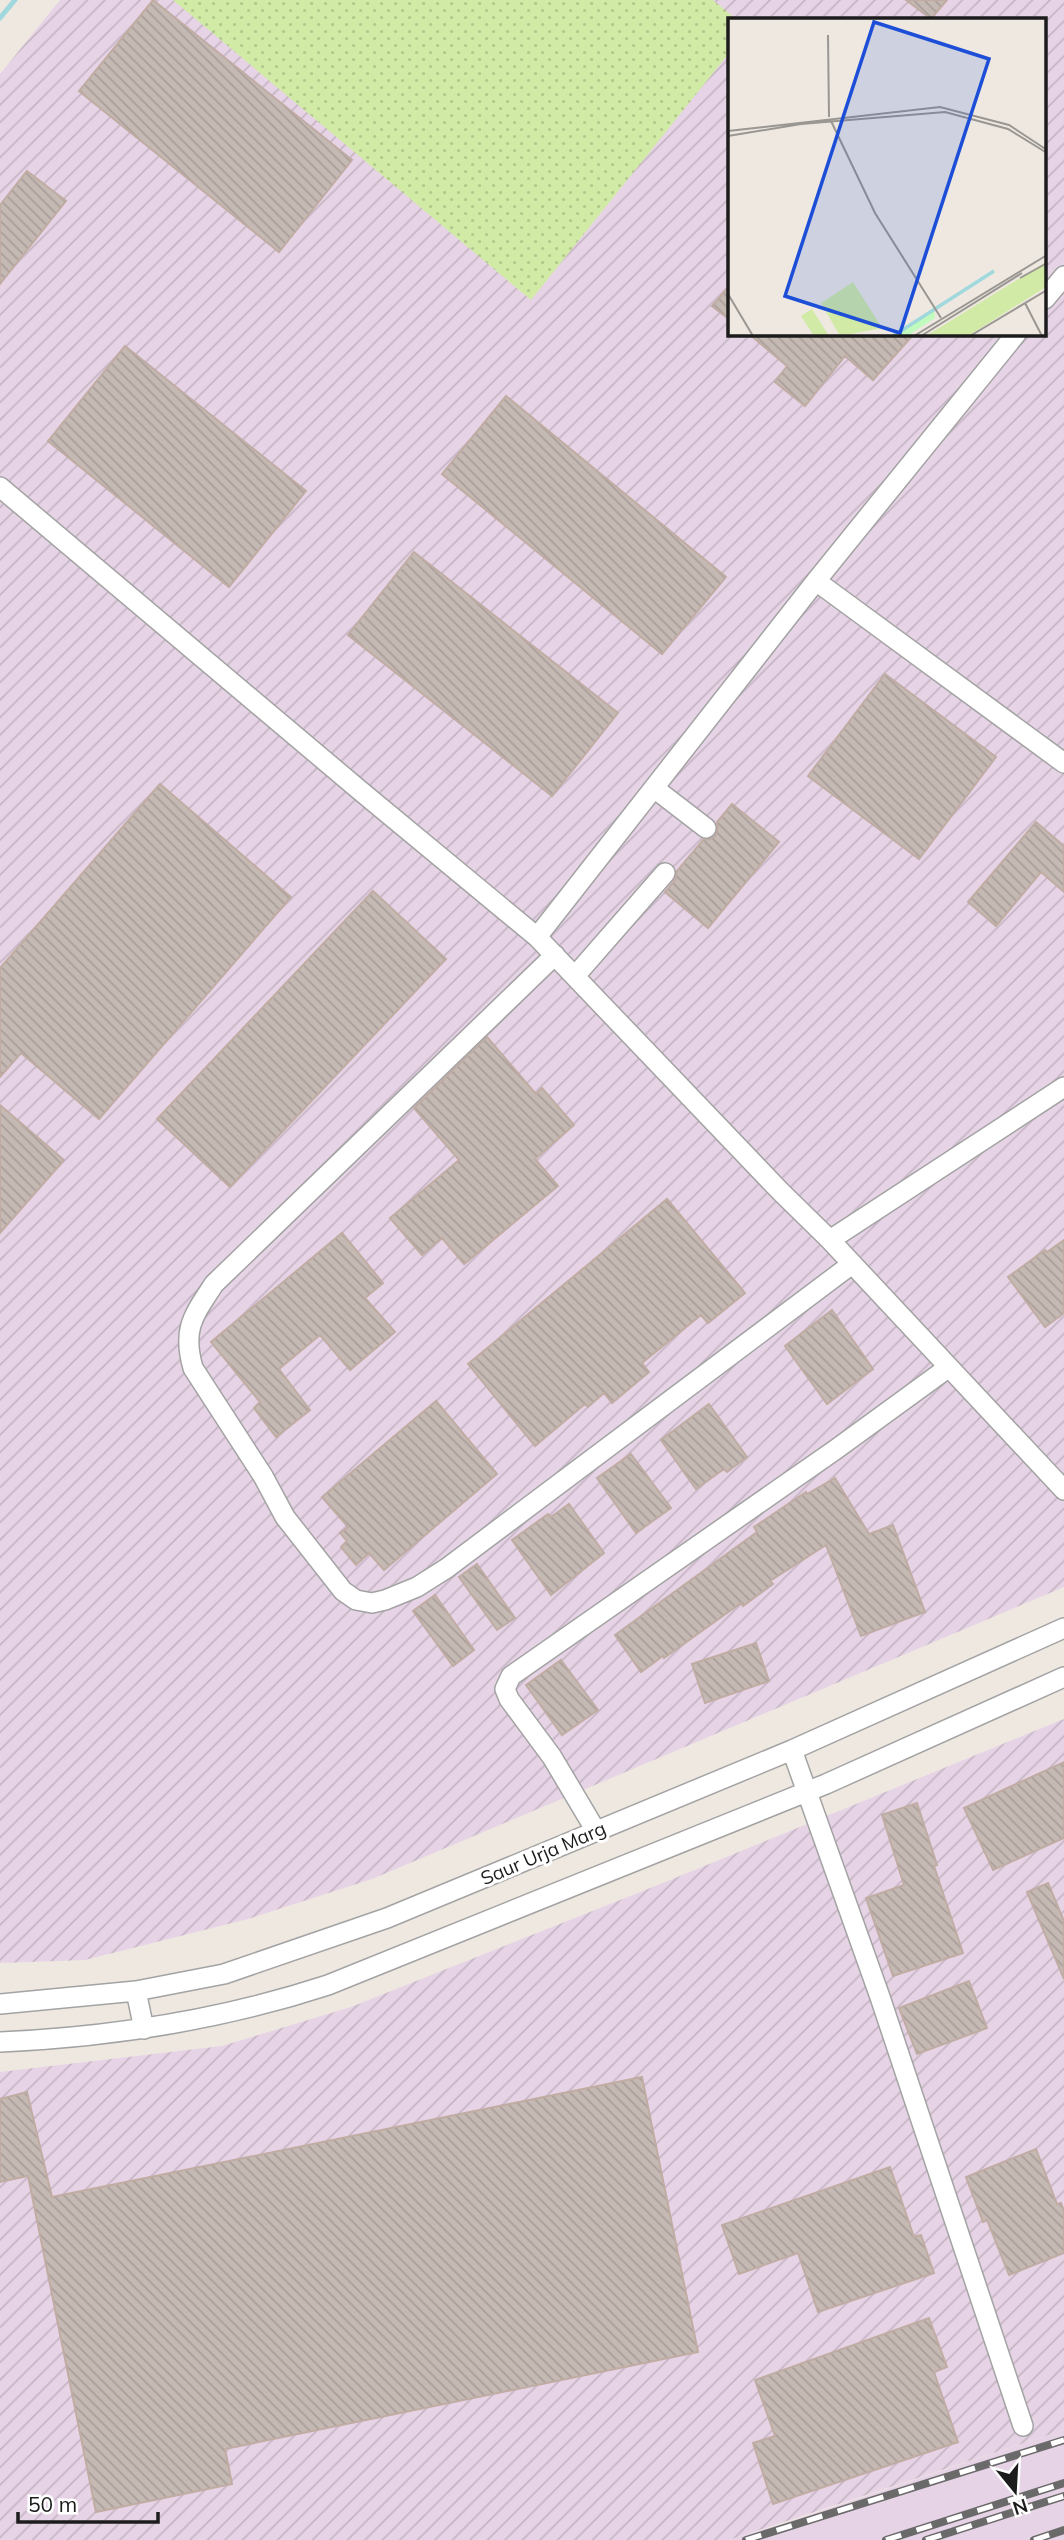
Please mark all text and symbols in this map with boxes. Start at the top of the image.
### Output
inset map [728,18,1046,336]
street label: Saur Urja Marg [477,1816,609,1890]
north arrow [980,2456,1050,2526]
scale bar [18,2480,158,2524]
text: 50 m [28,2491,77,2517]
text: N [1010,2494,1031,2521]

